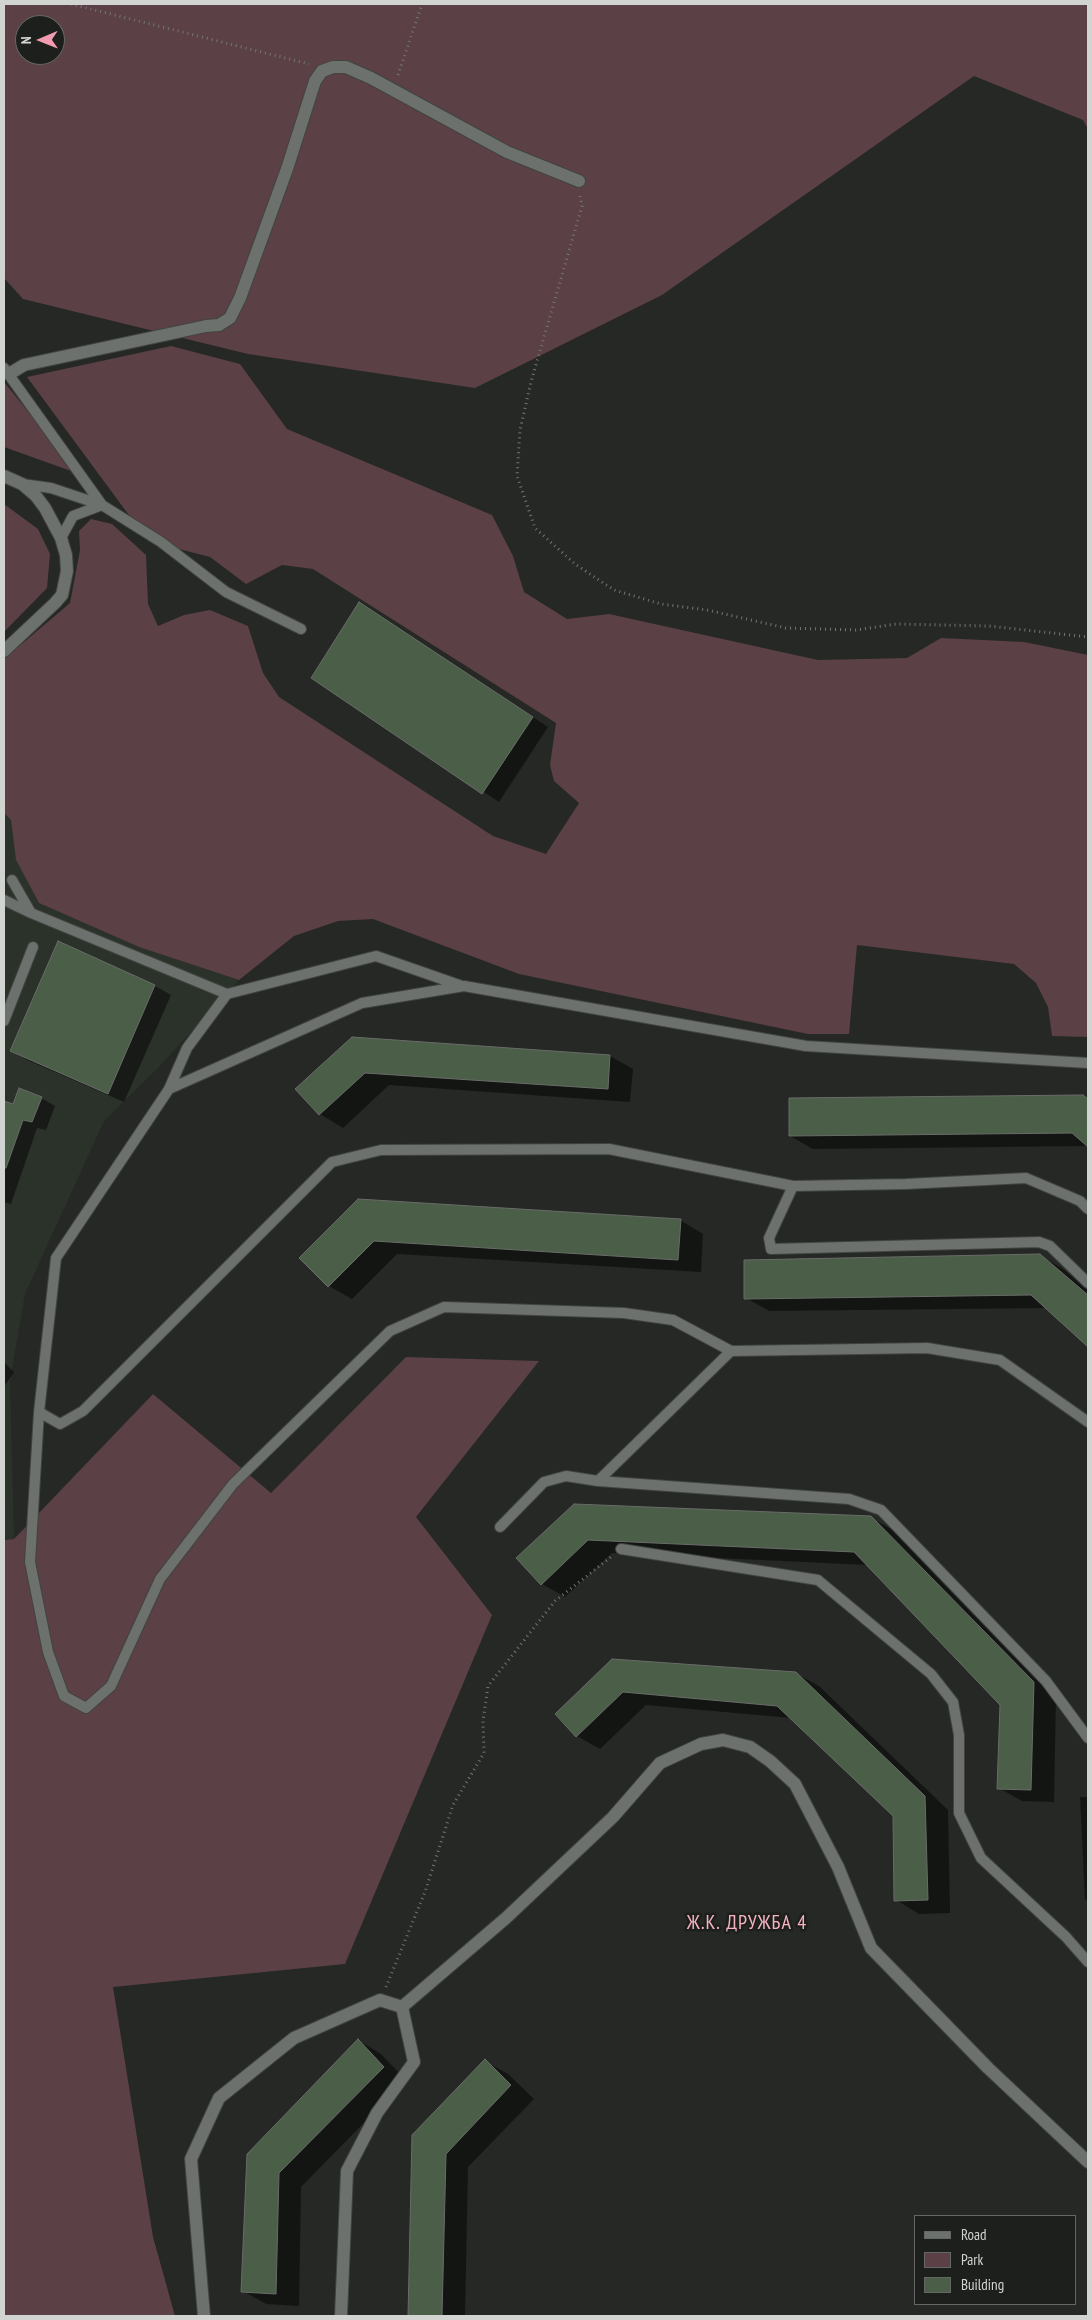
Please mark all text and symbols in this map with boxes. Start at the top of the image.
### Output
north arrow [15,15,65,65]
text: N [17,36,35,44]
district label: Ж.К. ДРУЖБА 4 [685,1911,809,1935]
legend [914,2215,1077,2305]
text: Road [961,2225,987,2244]
text: Park [961,2250,983,2269]
text: Building [961,2275,1004,2294]

